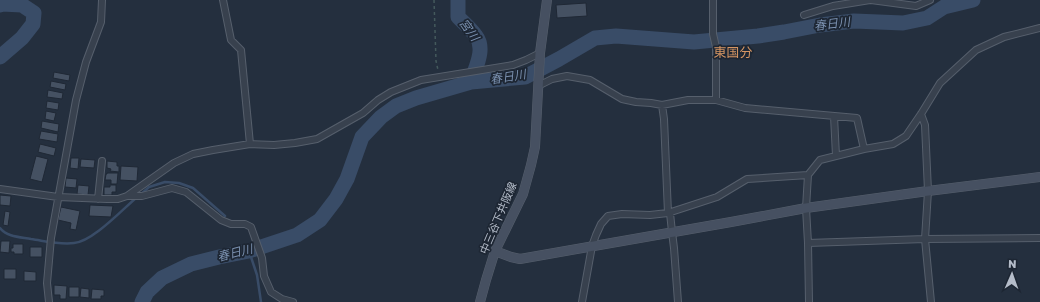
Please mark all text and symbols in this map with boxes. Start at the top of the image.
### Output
water label: 春日川 [813,14,853,33]
water label: 宮川 [456,16,484,45]
district label: 東国分 [713,44,753,60]
water label: 春日川 [489,66,529,87]
street label: 中三谷下井阪線 [477,180,519,256]
water label: 春日川 [216,240,256,264]
north arrow [992,254,1032,294]
text: N [1008,257,1017,270]

